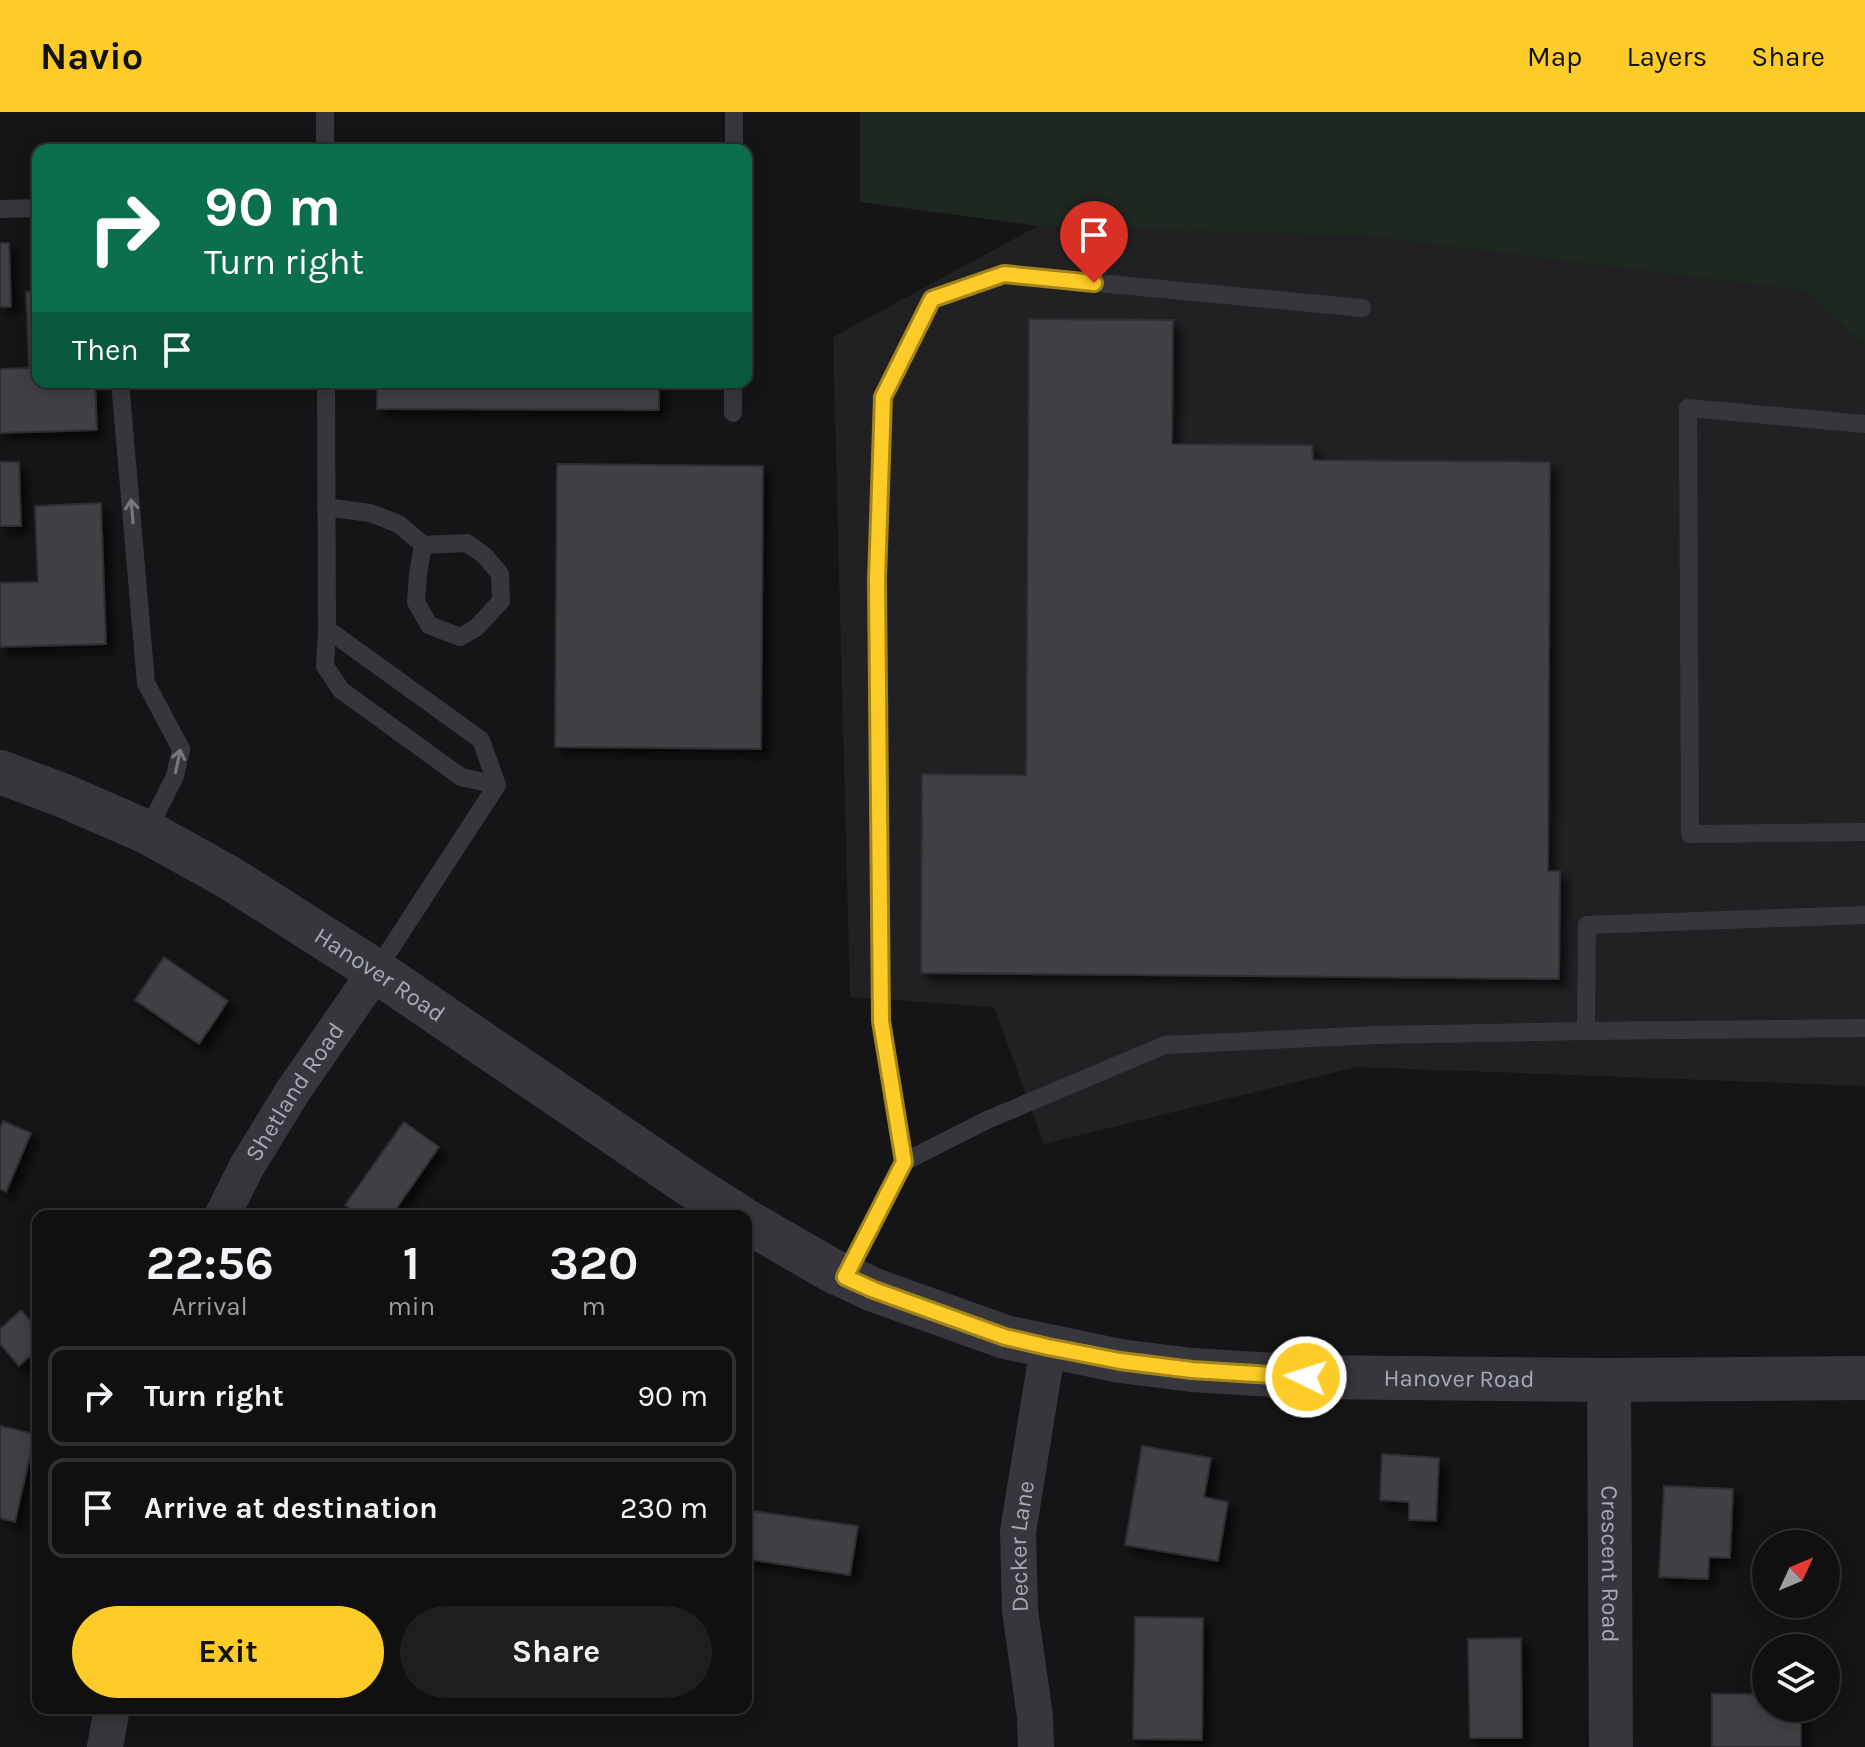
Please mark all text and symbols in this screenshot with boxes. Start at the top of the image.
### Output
text: Navio [40,34,143,79]
text: Map [1527,40,1582,73]
text: Layers [1626,40,1707,73]
text: Share [1751,40,1825,73]
text: 90 m [204,174,341,239]
icon: right [72,176,176,280]
pin [1060,201,1128,283]
icon: arrive [1072,213,1116,257]
text: Turn right [204,241,364,283]
icon: arrive [155,328,199,372]
text: Then [72,332,139,368]
one-way arrow [124,498,139,525]
one-way arrow [171,749,186,775]
street label: Hanover Road [309,921,451,1028]
street label: Shetland Road [239,1017,350,1166]
text: 22:56 [146,1235,274,1291]
text: 1 [403,1235,420,1291]
text: 320 [549,1235,638,1291]
text: Arrival [172,1291,248,1322]
text: min [388,1291,435,1322]
text: m [581,1291,606,1322]
position arrow [1264,1335,1348,1419]
street label: Hanover Road [1383,1364,1535,1393]
icon: right [76,1374,120,1418]
text: Turn right [144,1378,284,1414]
text: 90 m [638,1378,708,1414]
street label: Decker Lane [1004,1478,1040,1612]
street label: Crescent Road [1596,1485,1624,1643]
icon: arrive [76,1486,120,1530]
text: Arrive at destination [144,1490,438,1526]
text: 230 m [620,1490,708,1526]
north arrow [1752,1530,1840,1618]
map controls [1752,1530,1840,1722]
button: Exit [72,1606,384,1698]
button: Share [400,1606,712,1698]
button: layers [1752,1634,1840,1722]

